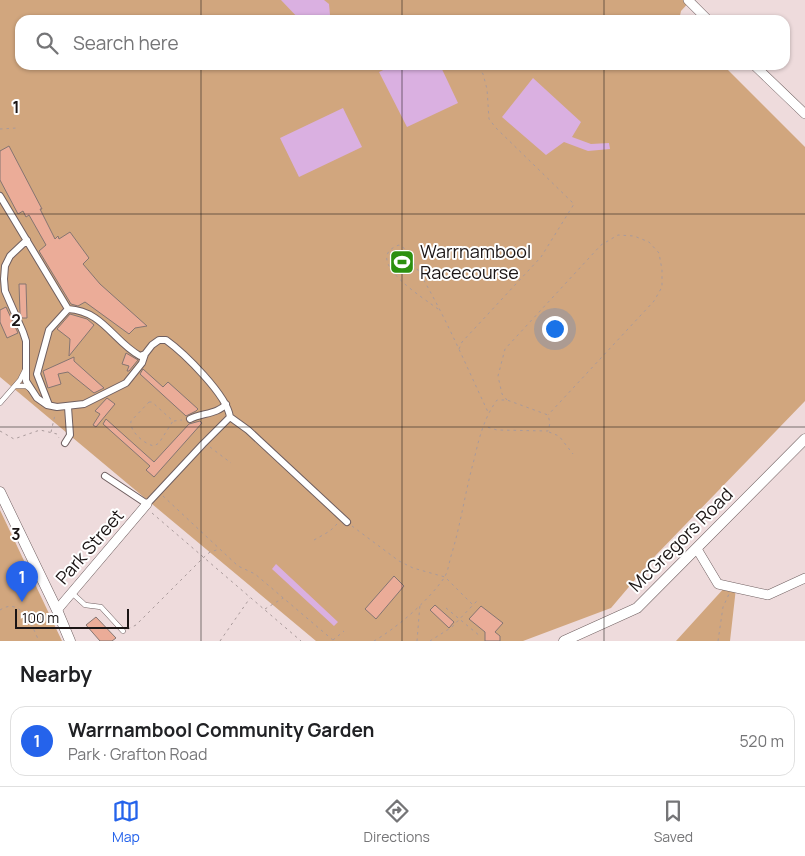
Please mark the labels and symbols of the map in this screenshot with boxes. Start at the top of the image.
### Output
text: 1 [12,96,20,118]
place label: Warrnambool Racecourse [420,239,531,284]
sports icon: Warrnambool Racecourse [389,249,415,275]
text: 2 [11,309,21,331]
your location [542,316,568,342]
street label: McGregors Road [623,482,737,596]
street label: Park Street [50,504,129,589]
text: 3 [11,523,21,545]
pin: 1 [6,561,38,602]
scale bar [15,606,129,629]

